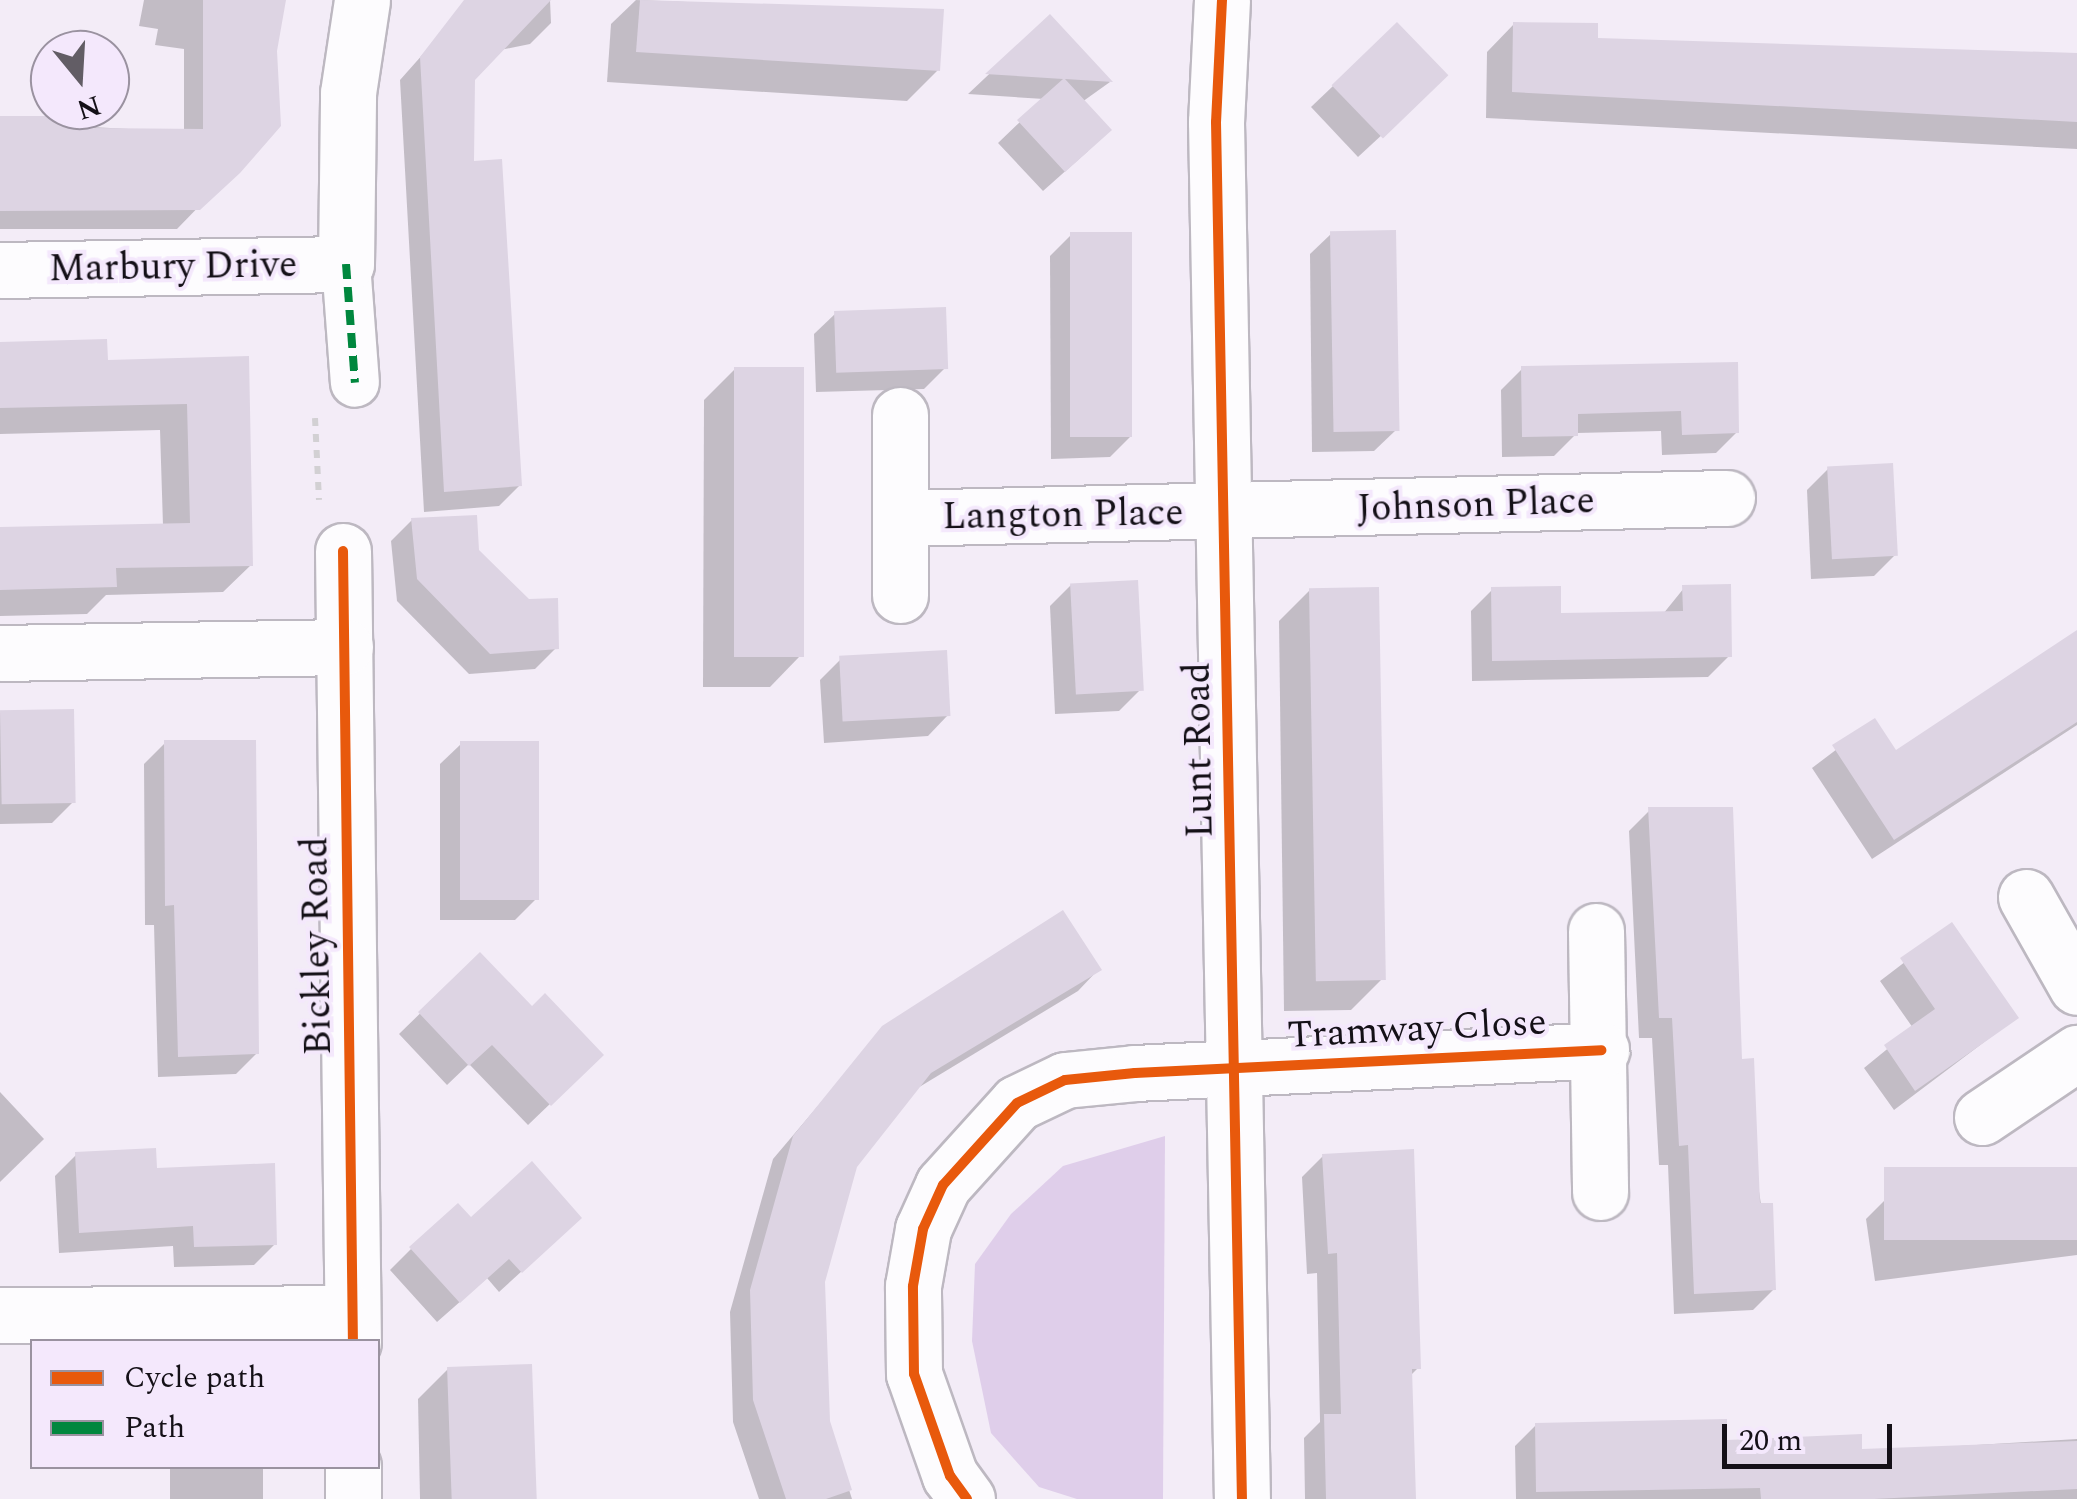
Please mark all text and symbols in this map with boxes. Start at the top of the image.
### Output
north arrow [30,30,130,130]
text: N [71,83,106,131]
street label: Marbury Drive [48,243,298,293]
street label: Johnson Place [1356,479,1596,533]
street label: Langton Place [942,491,1184,541]
street label: Lunt Road [1176,662,1224,838]
street label: Bickley Road [293,836,343,1056]
street label: Tramway Close [1286,1000,1548,1060]
legend [30,1339,380,1469]
text: Cycle path [124,1355,265,1401]
scale bar [1727,1404,1897,1466]
text: Path [124,1405,185,1451]
text: 20 m [1739,1418,1802,1464]

